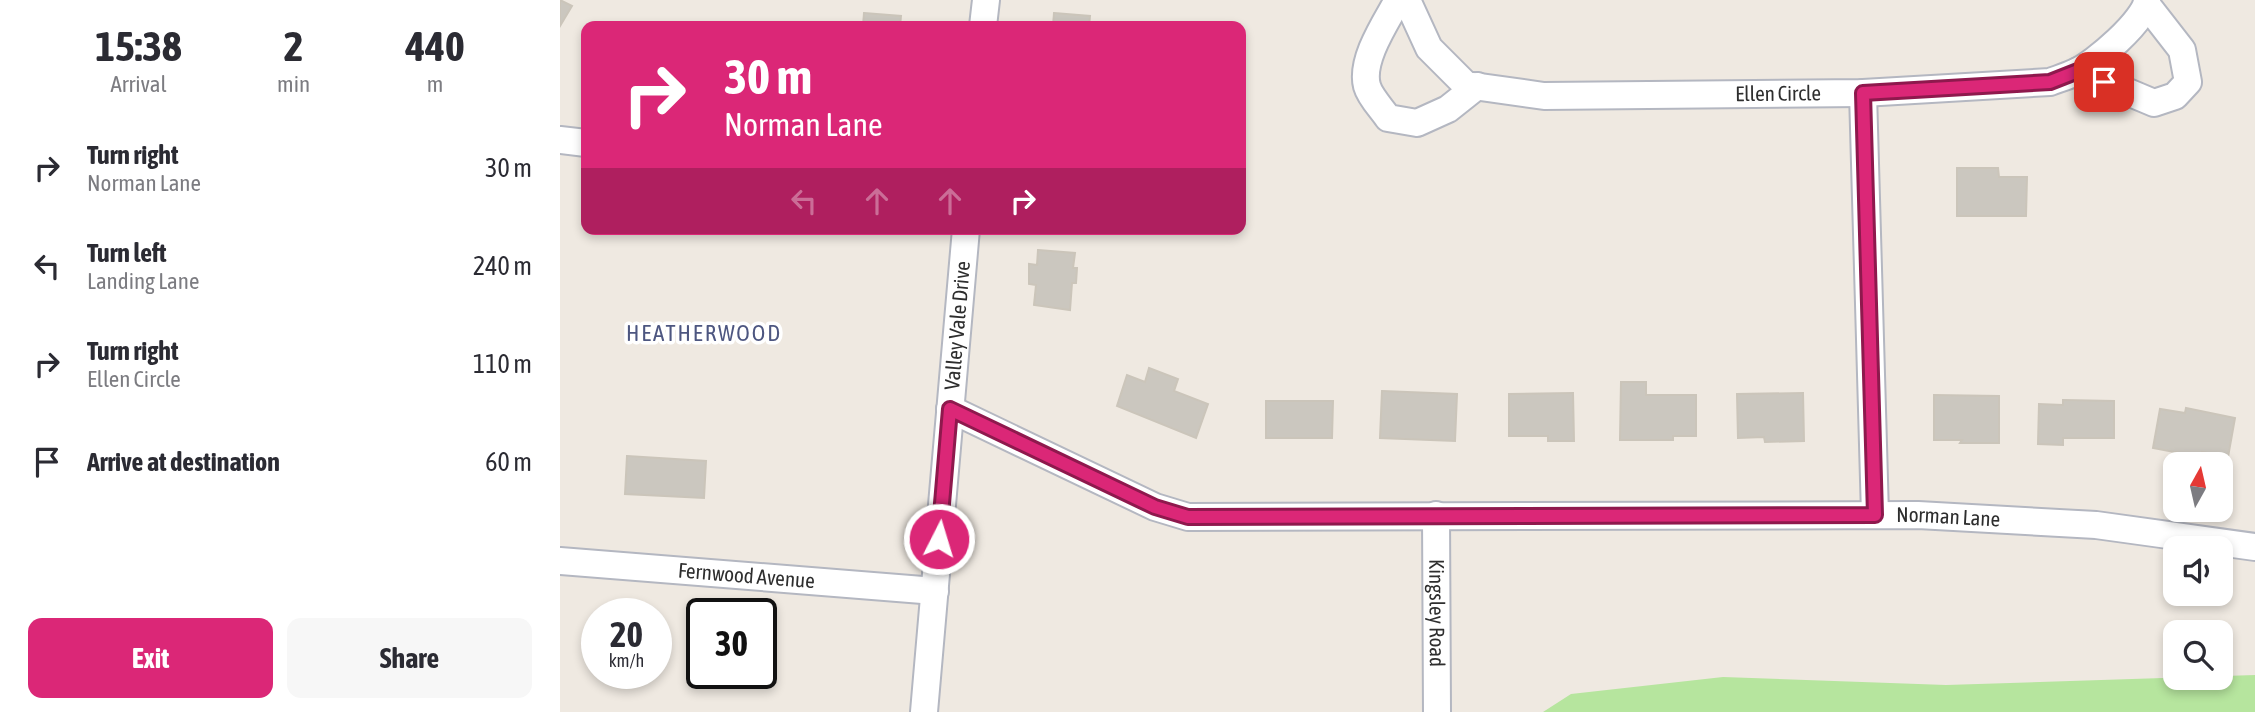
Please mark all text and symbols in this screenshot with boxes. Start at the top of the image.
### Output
text: 15:38 [95,22,182,70]
text: 2 [284,22,303,70]
text: 440 [405,22,465,70]
text: 30 m [724,48,812,104]
icon: right [609,49,700,140]
pin [2074,52,2134,112]
icon: arrive [2085,63,2123,101]
text: Arrival [110,71,167,97]
text: min [277,71,310,97]
text: m [427,71,443,97]
street label: Ellen Circle [1735,80,1821,105]
text: Norman Lane [724,106,883,143]
text: Turn right [87,140,178,170]
icon: right [28,149,66,187]
text: 30 m [485,153,532,183]
text: Norman Lane [87,170,201,196]
icon: left [785,182,823,220]
icon: ahead [858,182,896,220]
icon: ahead [931,182,969,220]
icon: right [1004,182,1042,220]
text: Turn left [87,238,167,268]
icon: left [28,247,66,285]
text: 240 m [473,251,532,281]
street label: Valley Vale Drive [939,260,974,391]
text: Landing Lane [87,268,199,294]
district label: HEATHERWOOD [626,320,782,346]
text: Turn right [87,336,178,366]
icon: right [28,345,66,383]
text: 110 m [473,349,532,379]
text: Ellen Circle [87,366,181,392]
icon: arrive [28,443,66,481]
text: Arrive at destination [87,447,280,477]
text: 60 m [485,447,532,477]
north arrow [2163,452,2233,522]
map controls [2163,452,2233,690]
position arrow [902,502,976,576]
street label: Norman Lane [1896,502,2001,531]
button: sound [2163,536,2233,606]
street label: Fernwood Avenue [677,557,816,592]
street label: Kingsley Road [1425,559,1450,667]
speed limit sign: 30 [686,598,777,689]
text: 20 [610,614,643,654]
button: Exit [28,618,273,698]
button: Share [287,618,532,698]
button: search [2163,620,2233,690]
text: km/h [609,650,644,671]

